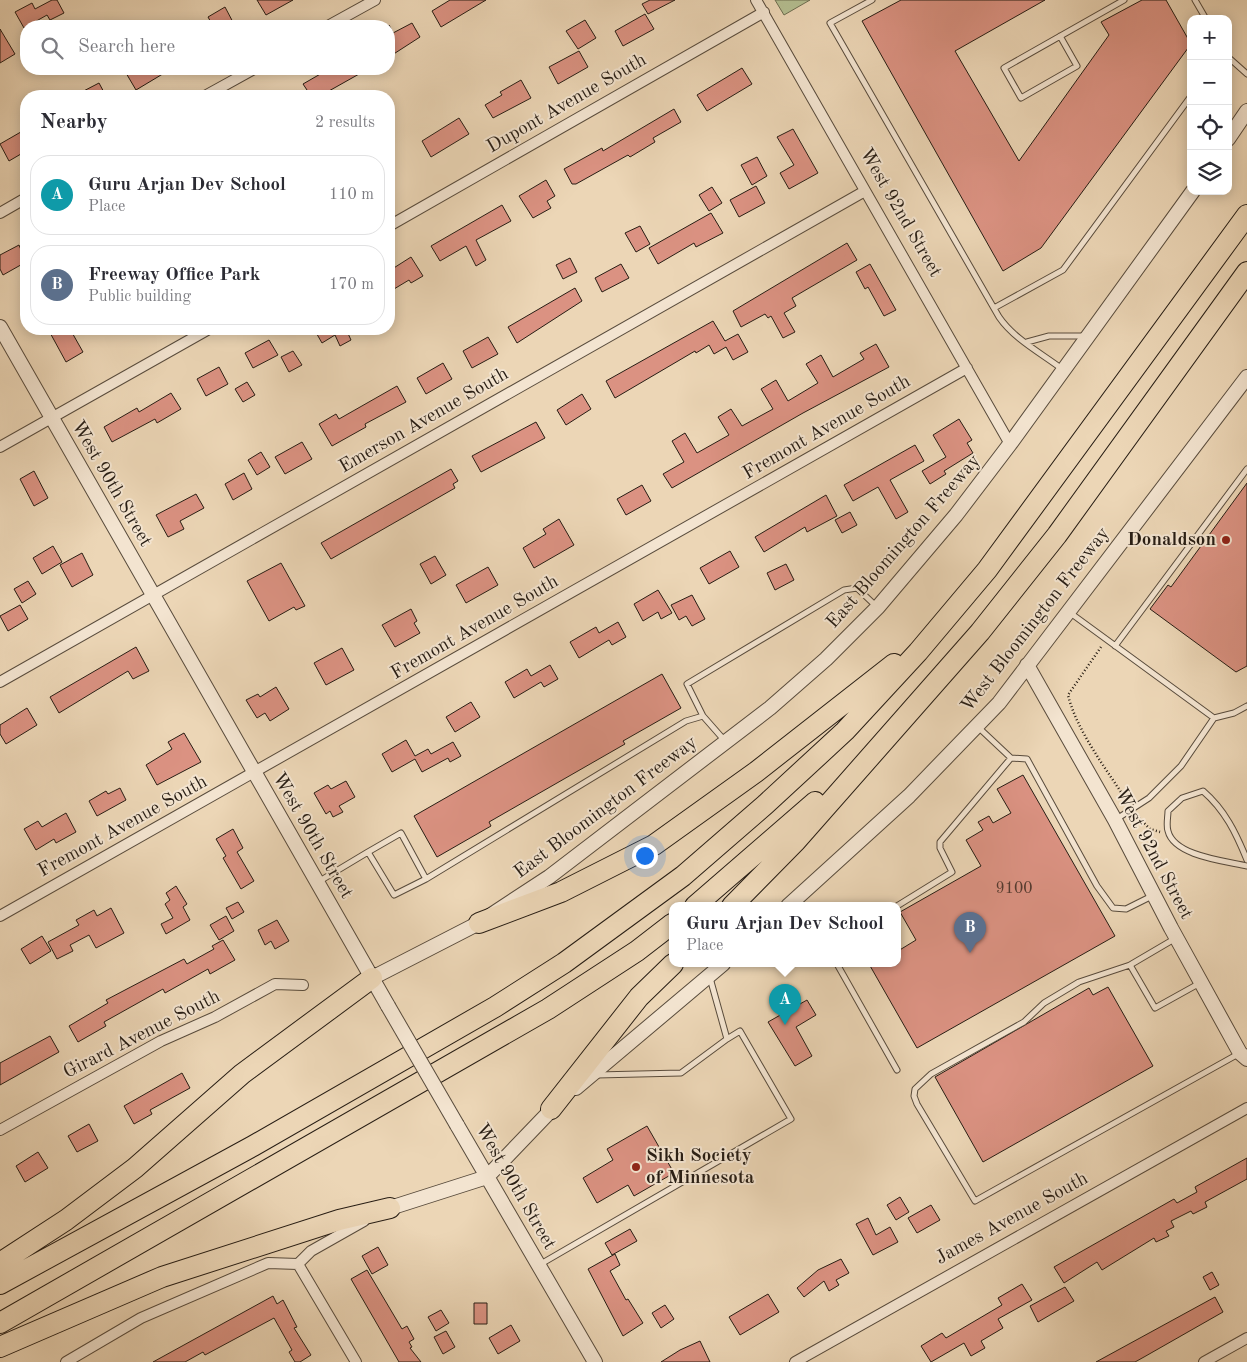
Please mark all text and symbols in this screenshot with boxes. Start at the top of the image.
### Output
map controls [1187,15,1232,195]
button: + [1187,15,1232,60]
search box [20,20,395,75]
icon: search [38,34,66,62]
text: Search here [78,38,175,57]
street label: Dupont Avenue South [484,51,650,157]
button: − [1187,60,1232,105]
button: locate [1187,105,1232,150]
text: Nearby [40,112,108,133]
text: 2 results [315,115,375,131]
street label: West 92nd Street [855,145,945,281]
button: layers [1187,150,1232,195]
text: Guru Arjan Dev School [88,176,286,195]
text: A [51,187,63,203]
text: 110 m [329,187,374,203]
text: Place [88,199,125,215]
text: Freeway Office Park [88,266,260,285]
text: B [51,277,63,293]
text: 170 m [329,277,374,293]
text: Public building [88,289,191,305]
street label: Emerson Avenue South [336,365,512,477]
street label: Fremont Avenue South [740,372,914,484]
street label: West 90th Street [67,418,155,550]
street label: East Bloomington Freeway [823,451,985,633]
street label: West Bloomington Freeway [958,524,1114,716]
place label: Donaldson [1127,531,1216,550]
marker: Donaldson [1220,534,1232,546]
street label: Fremont Avenue South [388,572,562,684]
street label: East Bloomington Freeway [511,733,701,883]
street label: West 90th Street [268,770,356,902]
street label: Fremont Avenue South [35,773,211,881]
street label: West 92nd Street [1111,785,1195,923]
your location [632,843,658,869]
house number: 9100 [995,881,1033,897]
popup [669,902,901,967]
pin: B [954,912,986,953]
text: Guru Arjan Dev School [686,915,884,934]
text: Place [686,938,723,954]
pin: A [769,984,801,1025]
street label: Girard Avenue South [61,987,223,1083]
street label: West 90th Street [471,1121,559,1253]
place label: Sikh Society of Minnesota [646,1147,755,1188]
marker: Sikh Society of Minnesota [630,1161,642,1173]
street label: James Avenue South [933,1169,1091,1269]

